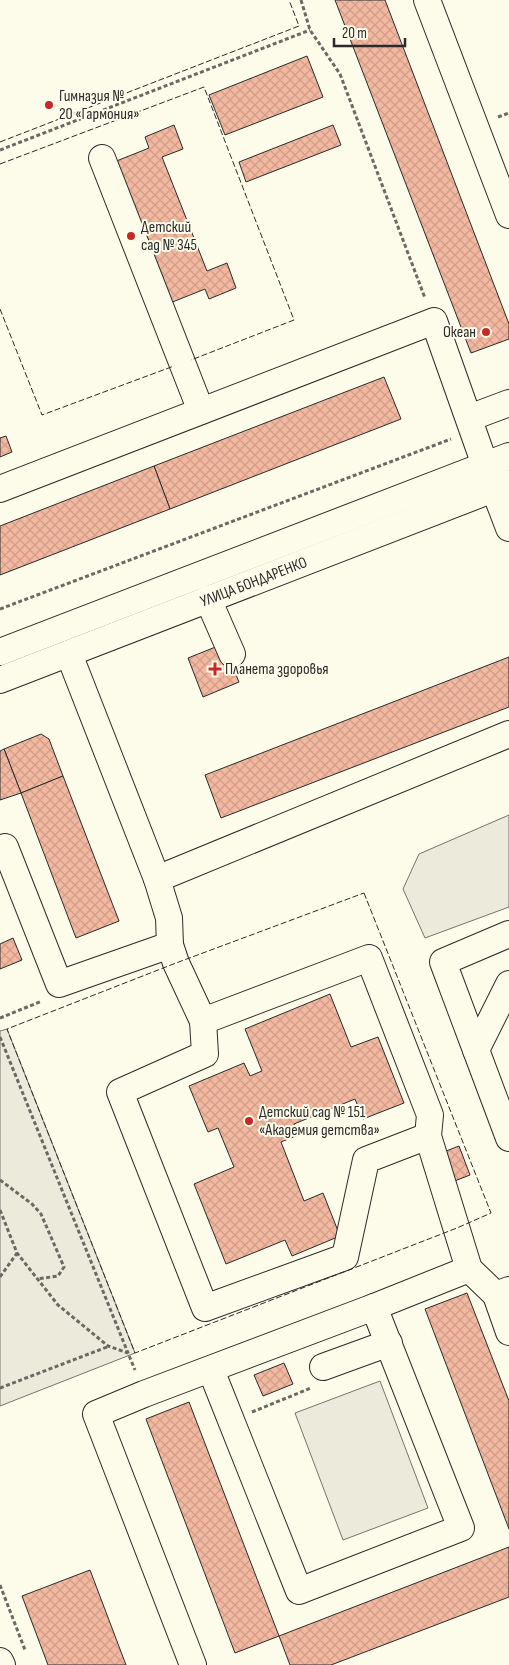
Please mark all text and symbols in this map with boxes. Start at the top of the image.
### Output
scale bar [334,15,405,47]
text: 20 m [342,24,367,43]
place label: Гимназия № 20 «Гармония» [59,87,140,124]
marker: Гимназия № 20 «Гармония» [43,99,55,111]
place label: Детский сад № 345 [141,218,197,255]
marker: Детский сад № 345 [125,230,137,242]
place label: Океан [443,323,476,342]
marker: Океан [480,326,492,338]
street label: УЛИЦА БОНДАРЕНКО [198,553,310,611]
place label: Планета здоровья [225,660,329,679]
marker: Планета здоровья [209,663,221,675]
place label: Детский сад № 151 «Академия детства» [259,1103,380,1140]
marker: Детский сад № 151 «Академия детства» [243,1115,255,1127]

